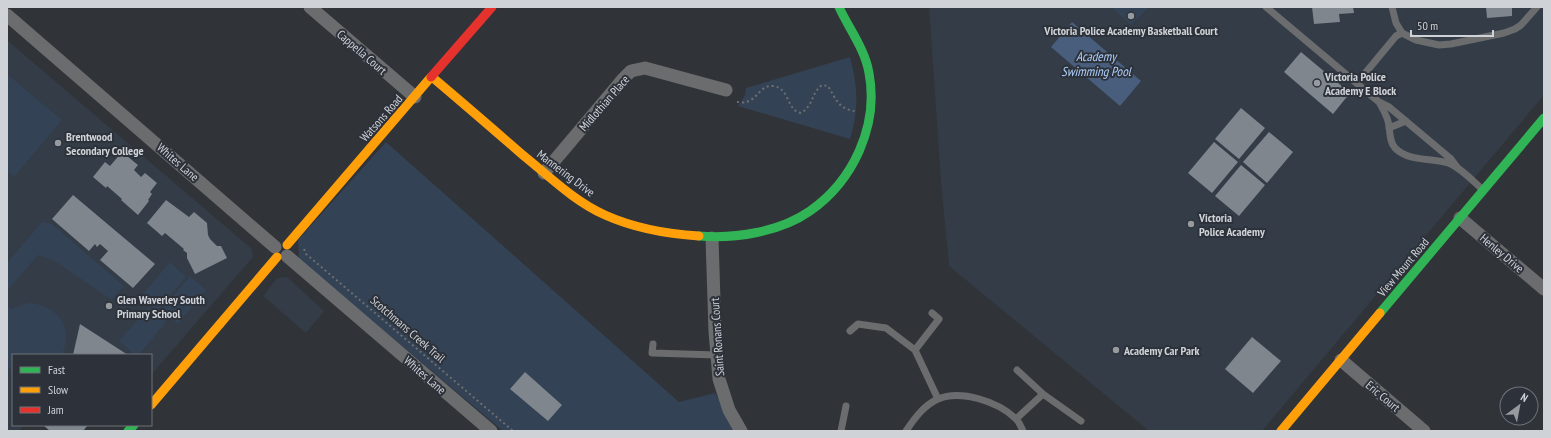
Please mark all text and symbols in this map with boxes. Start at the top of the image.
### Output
marker: Victoria Police Academy Basketball Court [1126,11,1136,21]
scale bar [1411,12,1493,38]
text: 50 m [1417,18,1438,33]
place label: Victoria Police Academy Basketball Court [1043,23,1218,38]
street label: Cappella Court [334,26,390,78]
water label: Academy Swimming Pool [1061,48,1133,80]
place label: Victoria Police Academy E Block [1324,69,1396,98]
street label: Midlothian Place [576,72,632,134]
marker: Victoria Police Academy E Block [1312,78,1322,88]
street label: Watsons Road [357,91,405,145]
place label: Brentwood Secondary College [66,129,144,158]
marker: Brentwood Secondary College [53,138,63,148]
street label: Whites Lane [154,140,202,184]
street label: Mannering Drive [534,146,598,200]
place label: Victoria Police Academy [1198,210,1265,239]
marker: Victoria Police Academy [1186,219,1196,229]
street label: Henley Drive [1477,230,1527,276]
street label: View Mount Road [1373,235,1432,300]
place label: Glen Waverley South Primary School [117,292,205,321]
street label: Scotchmans Creek Trail [367,292,449,366]
street label: Saint Ronans Court [707,297,727,377]
marker: Glen Waverley South Primary School [104,301,114,311]
place label: Academy Car Park [1123,343,1199,358]
marker: Academy Car Park [1111,345,1121,355]
street label: Whites Lane [401,353,449,397]
legend [12,354,152,426]
text: Fast [48,362,66,377]
street label: Eric Court [1363,377,1404,415]
text: Slow [48,382,69,397]
north arrow [1499,386,1539,426]
text: N [1518,390,1531,405]
text: Jam [47,402,64,417]

